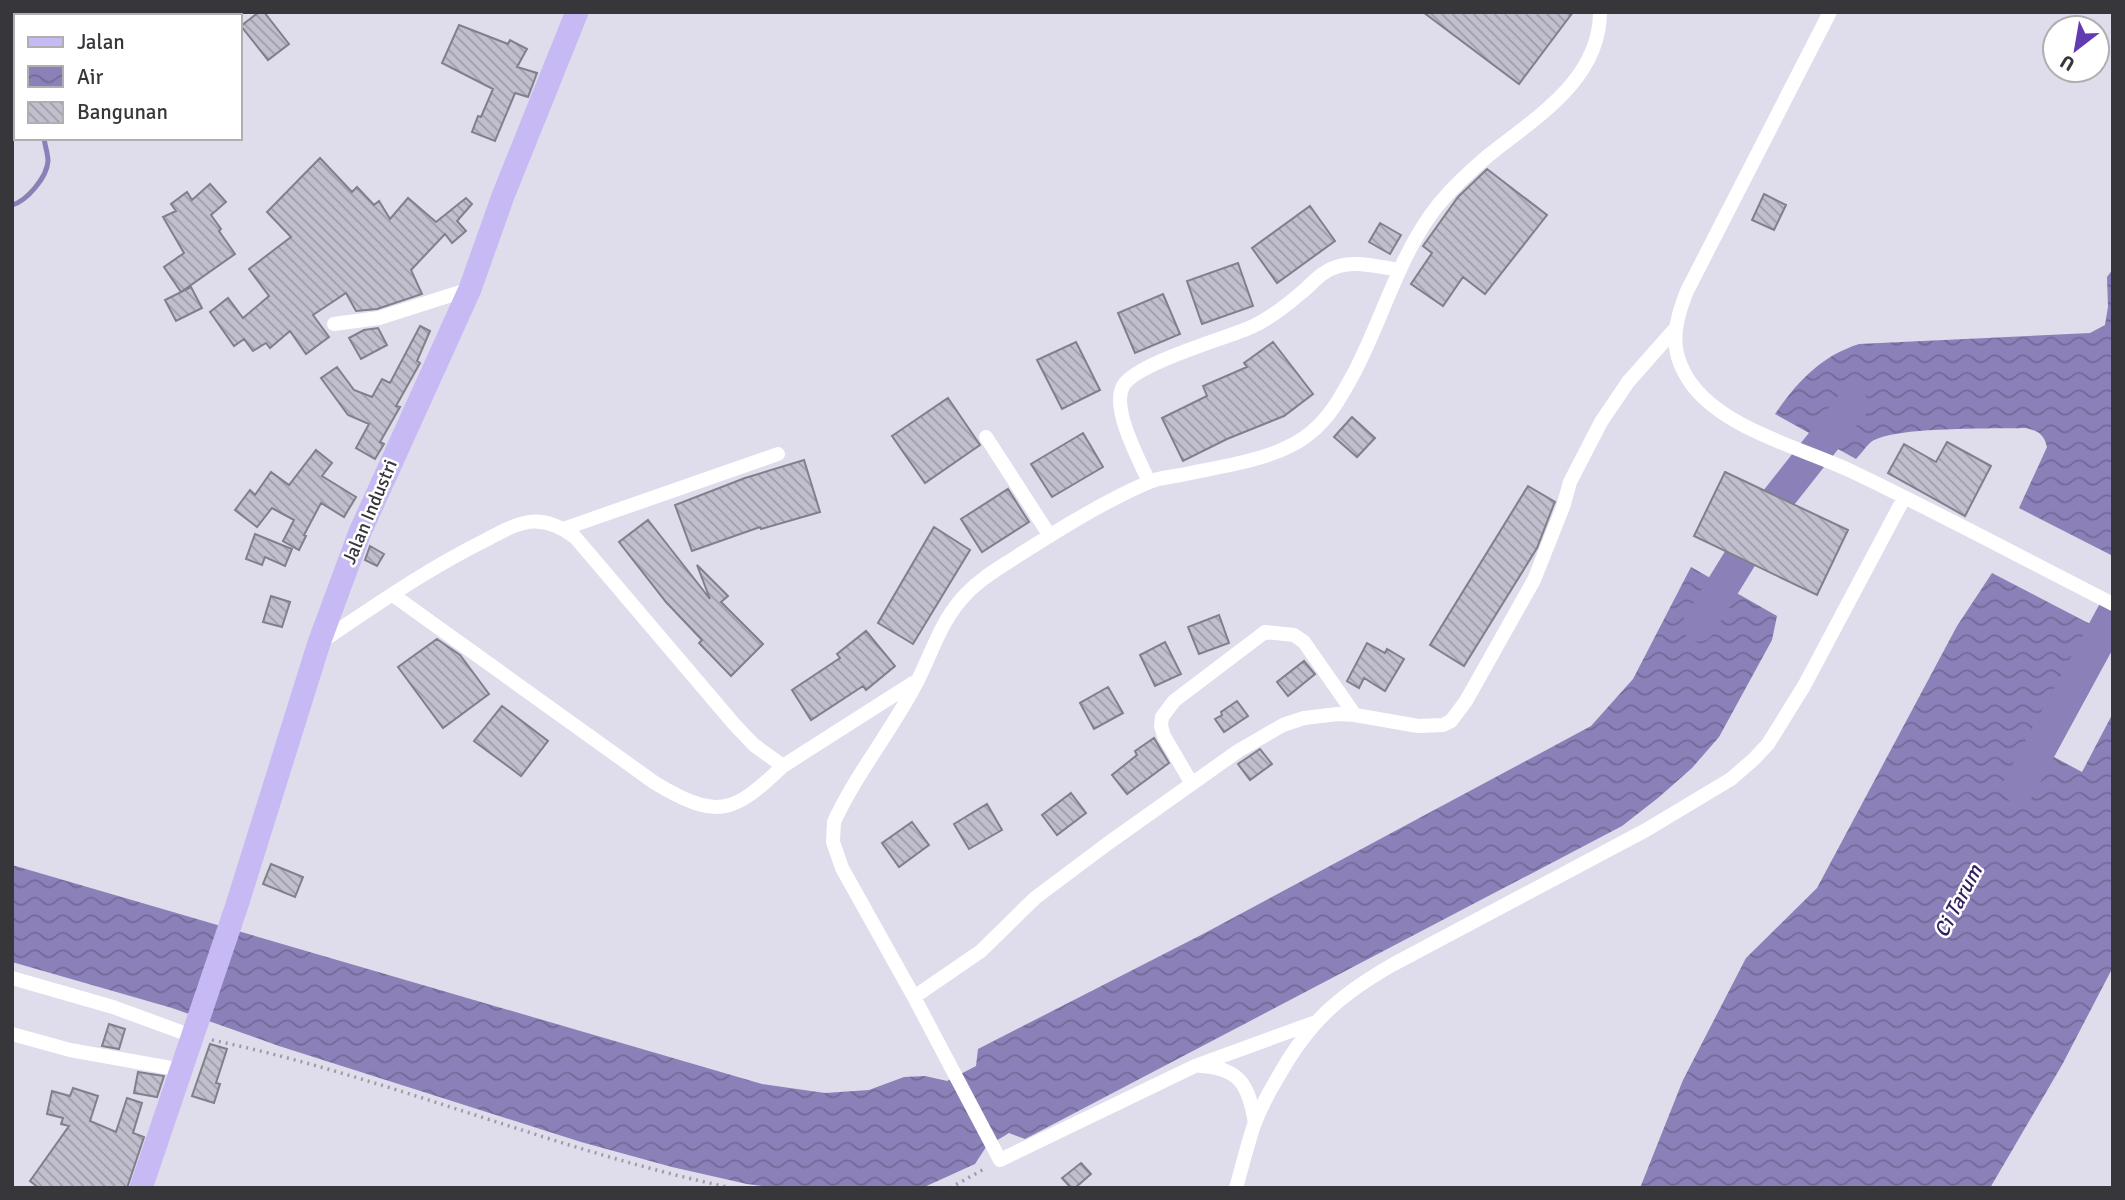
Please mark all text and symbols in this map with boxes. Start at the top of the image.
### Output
legend [14,14,242,140]
north arrow [2041,14,2111,84]
text: Jalan [77,29,125,55]
text: U [2056,49,2079,76]
text: Air [77,64,104,90]
text: Bangunan [77,99,168,125]
street label: Jalan Industri [337,456,403,568]
water label: Ci Tarum [1928,859,1988,942]

